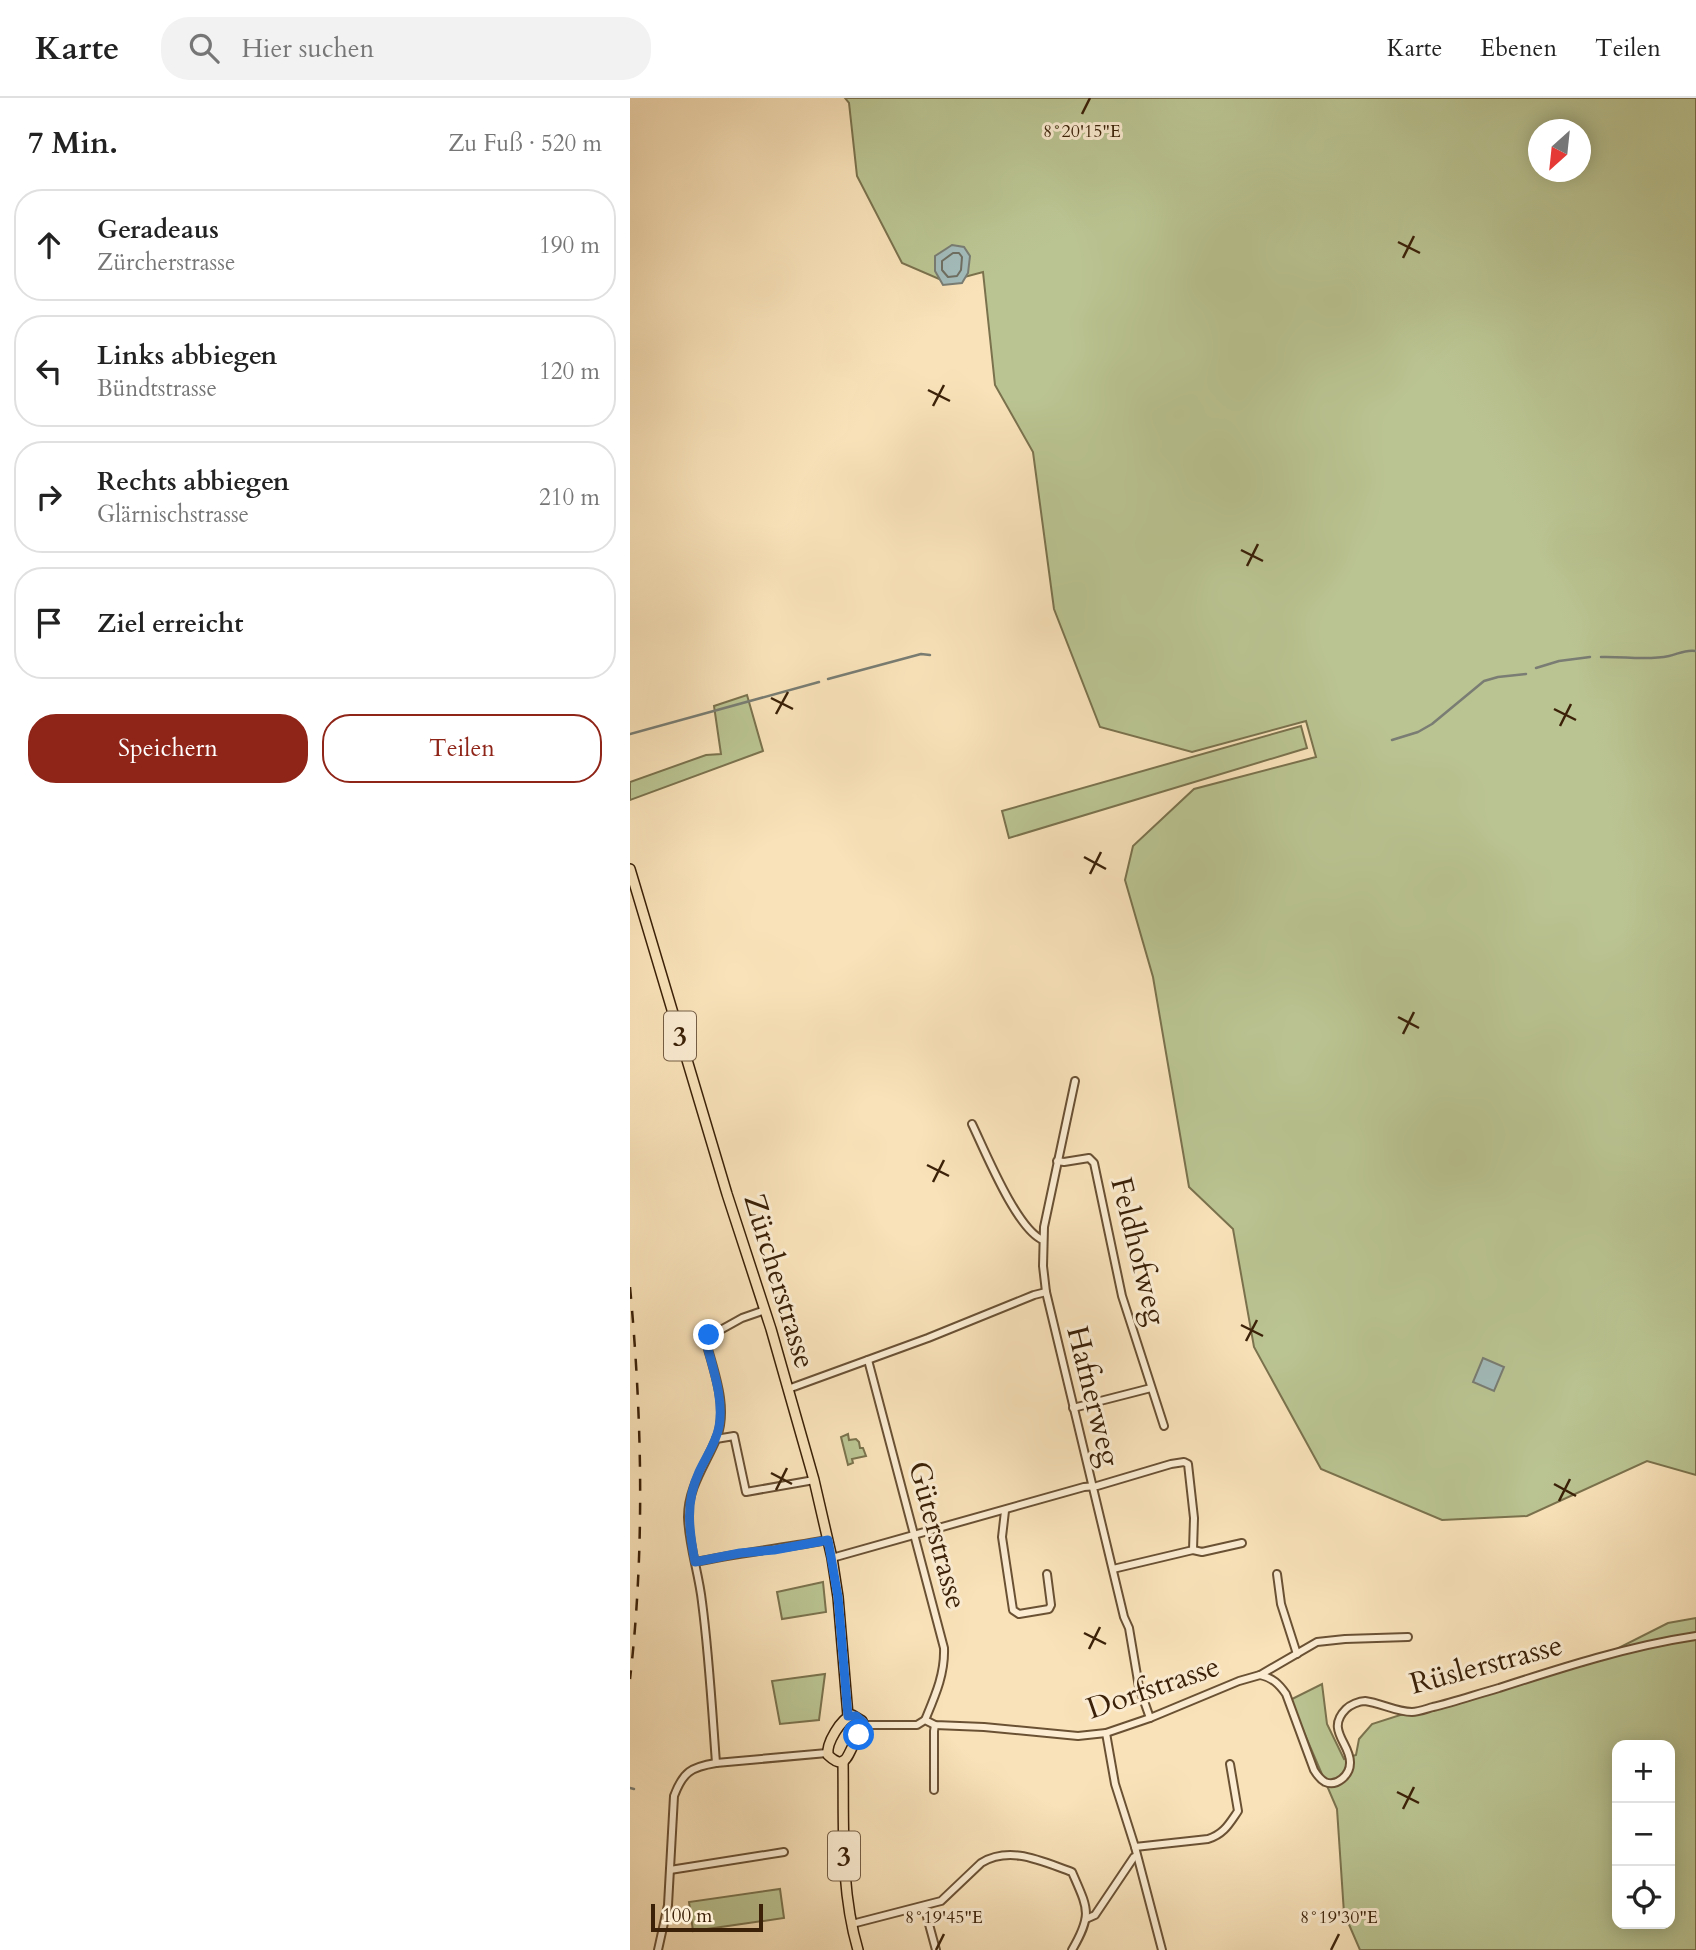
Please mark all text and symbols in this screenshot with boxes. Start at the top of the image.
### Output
search box [161,17,651,80]
text: Karte [35,26,119,71]
icon: search [185,29,223,67]
text: Hier suchen [241,31,374,66]
text: Karte [1387,32,1442,65]
text: Ebenen [1480,32,1557,65]
text: Teilen [1595,32,1661,65]
text: 8°20'15"E [1043,119,1121,144]
north arrow [1528,119,1591,182]
text: 7 Min. [28,123,118,164]
text: Zu Fuß · 520 m [448,128,602,159]
text: Geradeaus [97,212,219,247]
icon: ahead [30,226,68,264]
text: 190 m [539,230,600,261]
text: Zürcherstrasse [97,247,235,278]
text: Links abbiegen [97,338,277,373]
icon: left [30,352,68,390]
text: 120 m [539,356,600,387]
text: Bündtstrasse [97,373,217,404]
text: Rechts abbiegen [97,464,289,499]
icon: right [30,478,68,516]
text: 210 m [539,482,600,513]
text: Glärnischstrasse [97,499,249,530]
icon: arrive [30,604,68,642]
text: Ziel erreicht [97,606,243,641]
button: Speichern [28,714,308,783]
button: Teilen [322,714,602,783]
road number: 3 [664,1012,696,1060]
street label: Feldhofweg [1100,1173,1177,1329]
street label: Zürcherstrasse [734,1189,826,1373]
route end [693,1319,724,1350]
street label: Hafnerweg [1056,1322,1131,1471]
street label: Güterstrasse [898,1457,977,1614]
street label: Rüslerstrasse [1405,1624,1567,1705]
street label: Dorfstrasse [1081,1646,1225,1729]
route start [843,1719,874,1750]
map controls [1612,1740,1675,1929]
button: + [1612,1740,1675,1803]
button: − [1612,1803,1675,1866]
road number: 3 [828,1832,860,1880]
button: locate [1612,1866,1675,1929]
scale bar [651,1901,763,1933]
text: 100 m [662,1903,712,1929]
text: 8°19'45"E [905,1905,983,1930]
text: 8°19'30"E [1300,1905,1378,1930]

